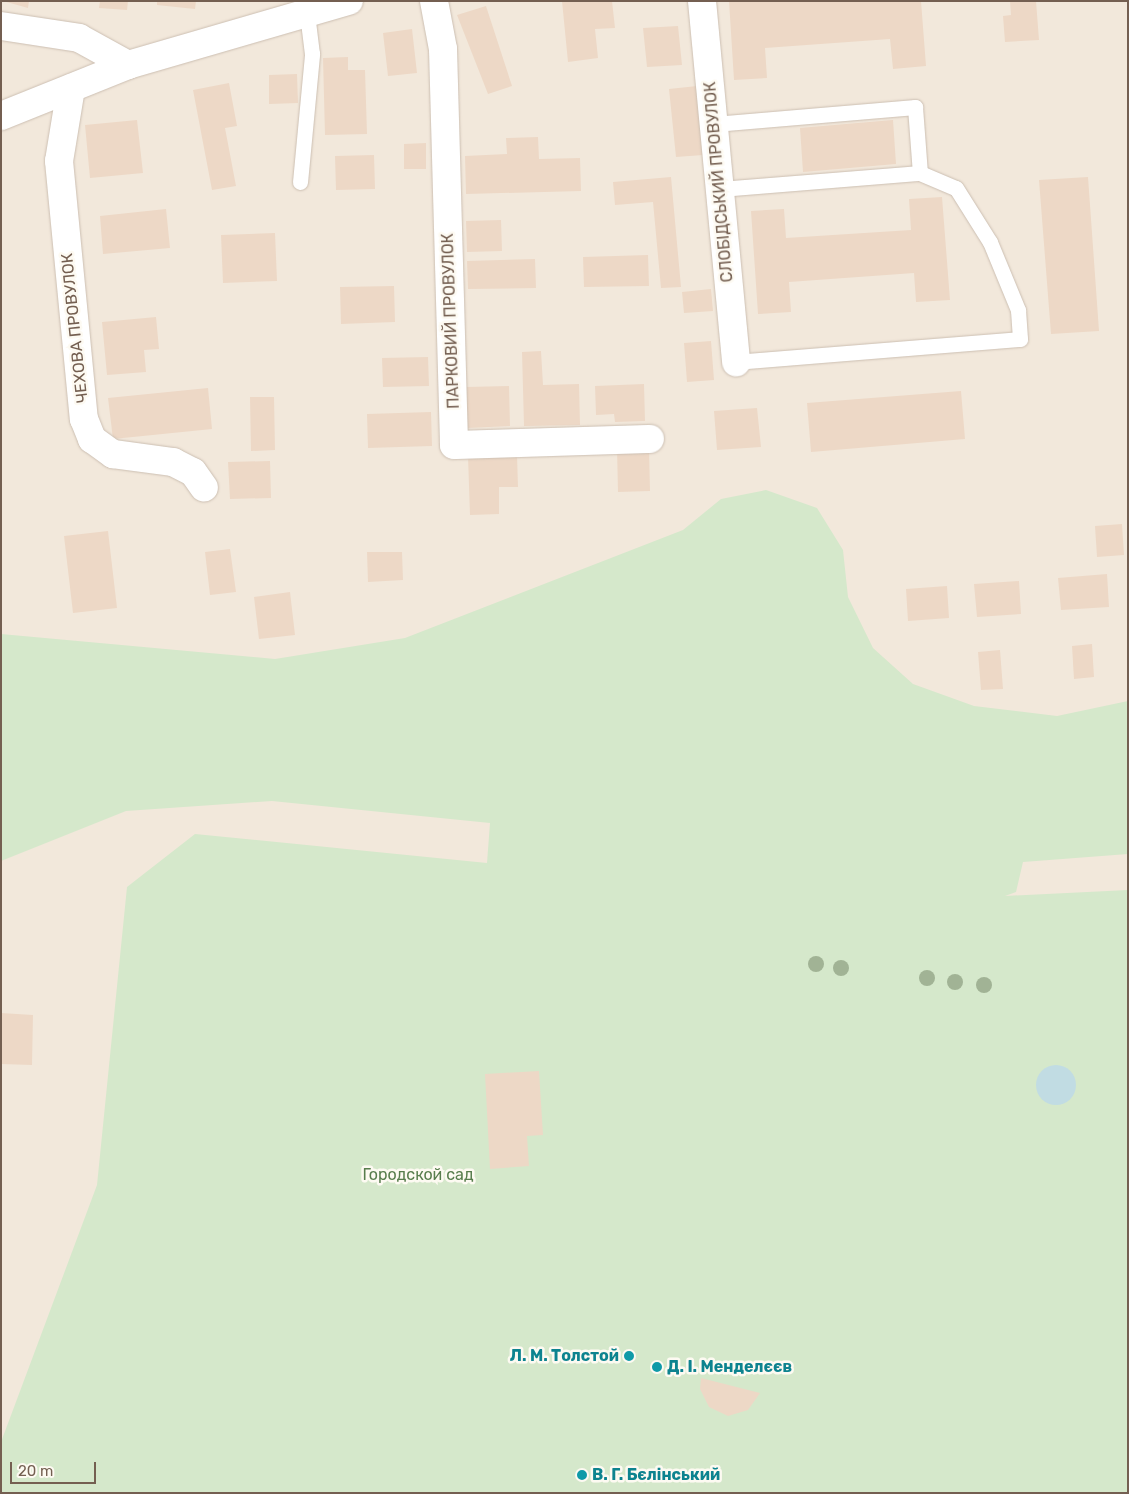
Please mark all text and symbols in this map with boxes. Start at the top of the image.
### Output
street label: СЛОБІДСЬКИЙ ПРОВУЛОК [701,81,737,283]
street label: ПАРКОВИЙ ПРОВУЛОК [438,233,464,409]
street label: ЧЕХОВА ПРОВУЛОК [58,252,92,404]
park label: Городской сад [362,1165,474,1185]
place label: Л. М. Толстой [510,1346,619,1366]
marker: Л. М. Толстой [623,1350,635,1362]
place label: Д. І. Менделєєв [667,1357,792,1377]
marker: Д. І. Менделєєв [651,1361,663,1373]
scale bar [12,1452,99,1484]
text: 20 m [18,1462,53,1480]
place label: В. Г. Бєлінський [592,1465,720,1485]
marker: В. Г. Бєлінський [576,1469,588,1481]

